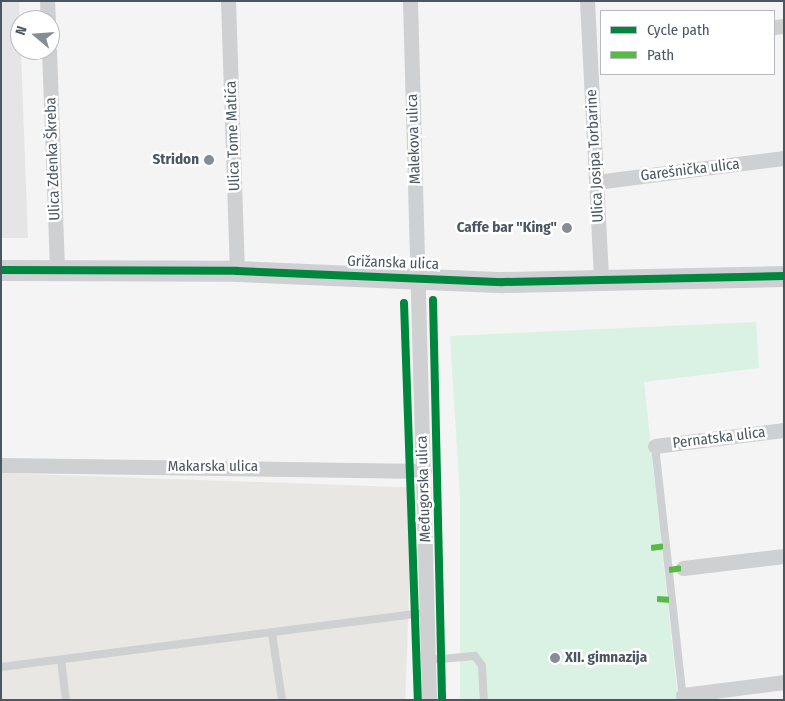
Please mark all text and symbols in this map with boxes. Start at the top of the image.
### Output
north arrow [10,10,60,60]
legend [600,10,775,75]
text: Cycle path [647,21,710,39]
text: N [12,24,31,37]
text: Path [647,46,674,64]
street label: Ulica Tome Matića [222,80,244,192]
street label: Ulica Josipa Torbarine [583,89,607,223]
street label: Malekova ulica [403,94,425,184]
street label: Ulica Zdenka Škreba [42,97,64,221]
place label: Stridon [153,151,199,169]
marker: Stridon [203,154,215,166]
street label: Garešnička ulica [640,155,740,185]
place label: Caffe bar "King" [457,219,557,237]
marker: Caffe bar "King" [561,222,573,234]
street label: Grižanska ulica [347,252,439,274]
street label: Pernatska ulica [672,423,766,453]
street label: Međugorska ulica [413,435,435,543]
street label: Makarska ulica [168,458,258,476]
place label: XII. gimnazija [565,649,647,667]
marker: XII. gimnazija [549,652,561,664]

